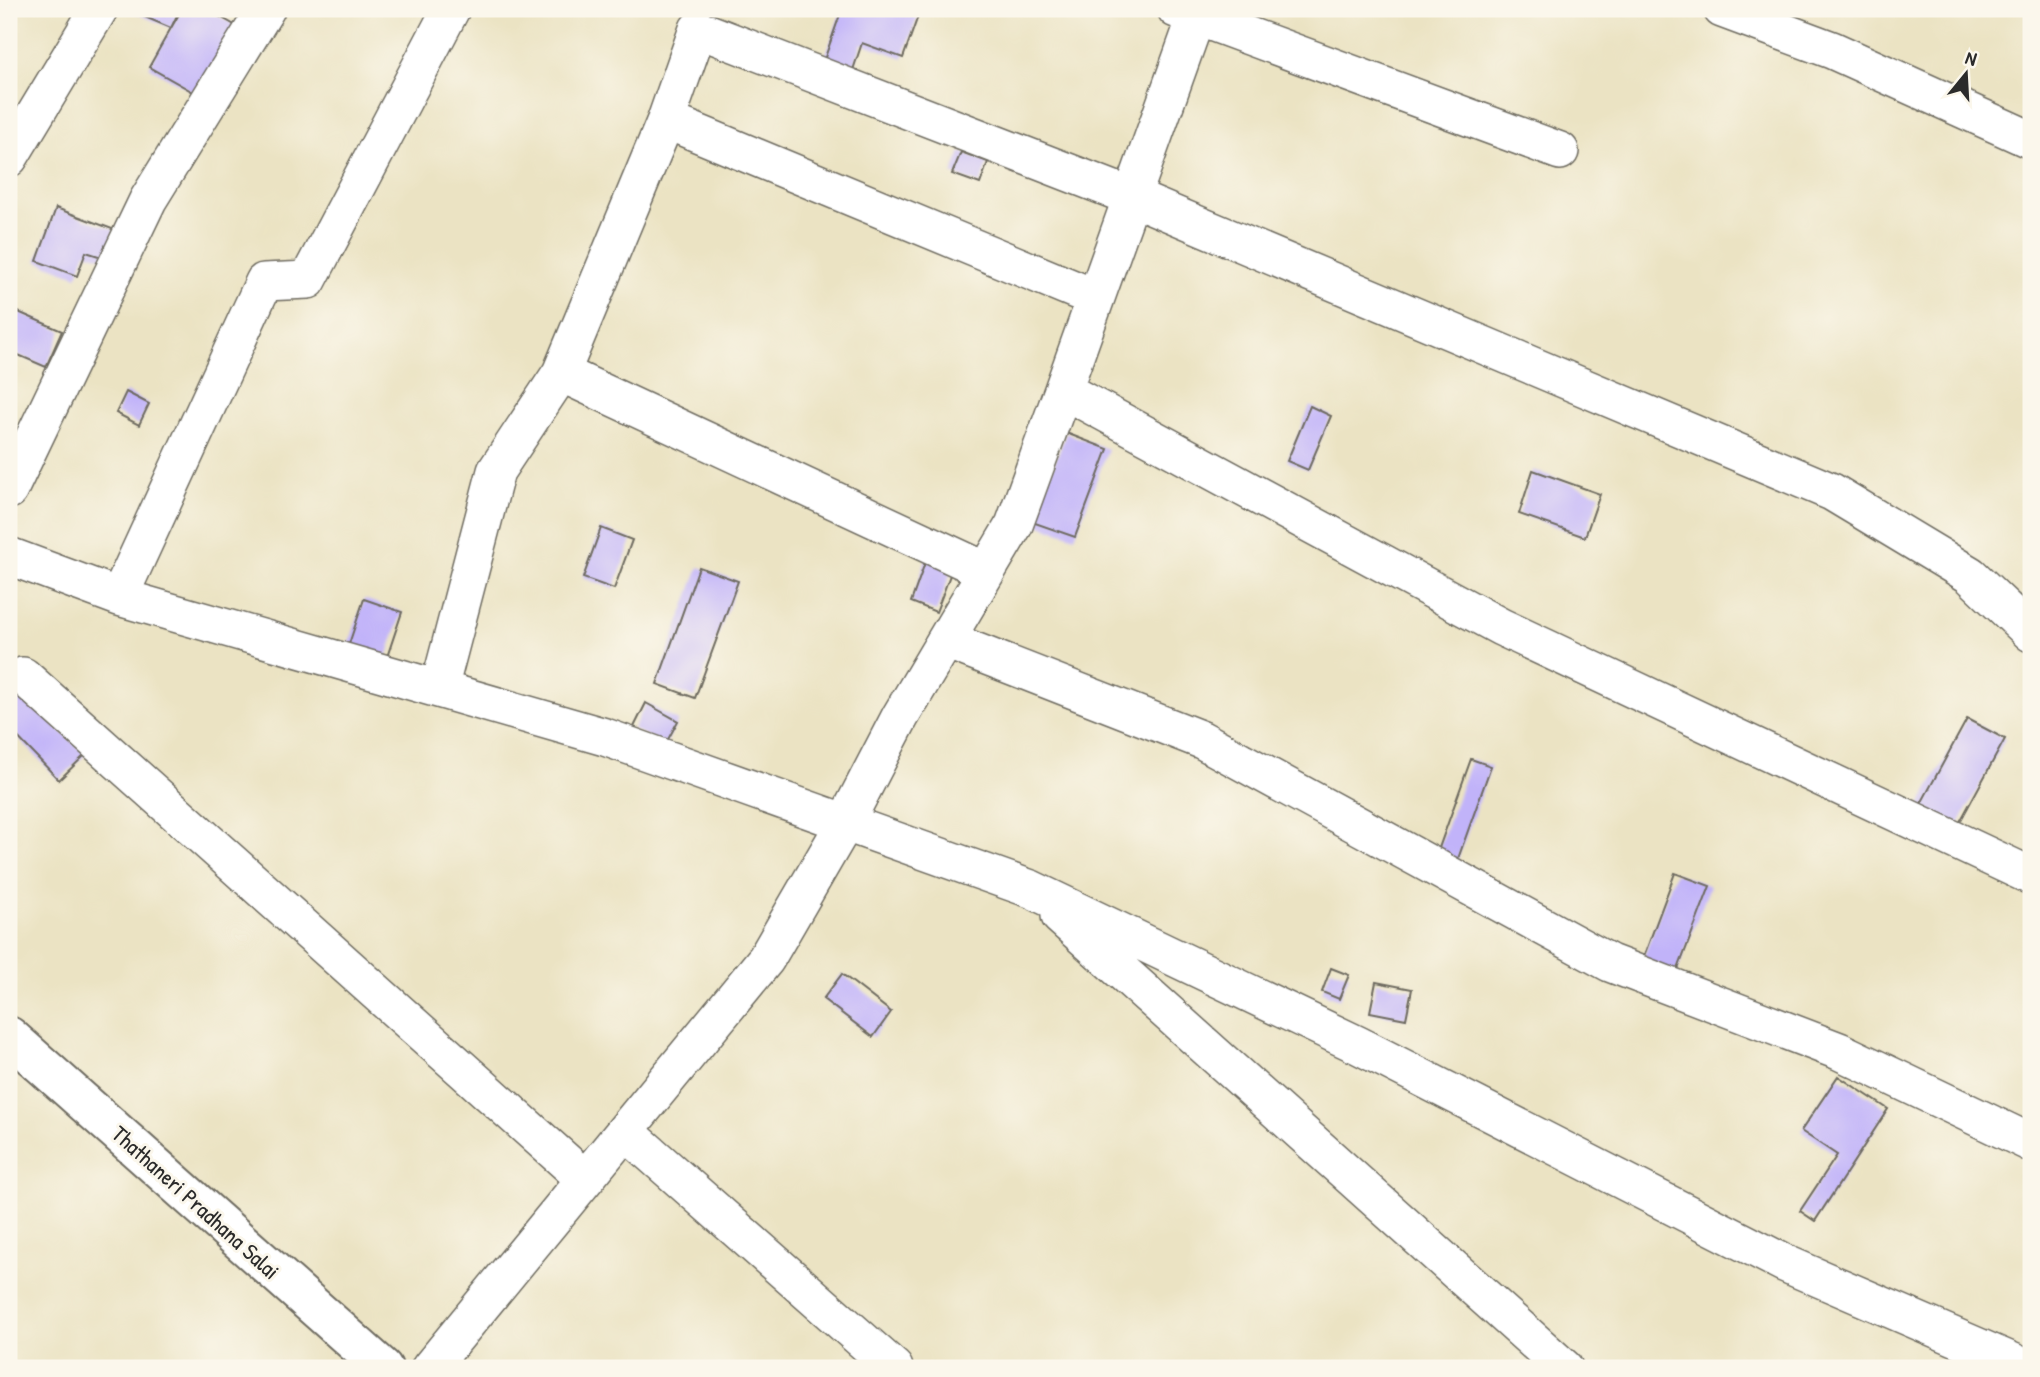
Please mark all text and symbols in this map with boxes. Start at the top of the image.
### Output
north arrow [1932,38,2002,108]
text: N [1962,44,1980,72]
street label: Thathaneri Pradhana Salai [105,1118,287,1286]

